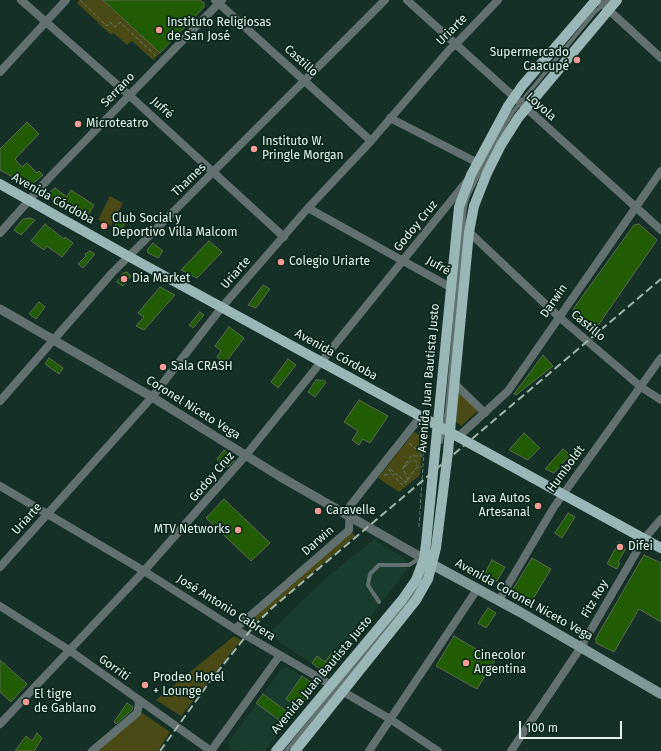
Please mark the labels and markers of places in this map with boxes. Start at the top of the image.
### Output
place label: Instituto Religiosas de San José [167,16,271,44]
marker: Instituto Religiosas de San José [154,25,164,35]
place label: Supermercado Caacupé [490,46,569,74]
marker: Supermercado Caacupé [572,55,582,65]
place label: Microteatro [86,117,148,131]
marker: Microteatro [73,119,83,129]
place label: Instituto W. Pringle Morgan [262,135,344,163]
marker: Instituto W. Pringle Morgan [249,144,259,154]
place label: Club Social y Deportivo Villa Malcom [112,212,238,240]
marker: Club Social y Deportivo Villa Malcom [99,221,109,231]
place label: Colegio Uriarte [289,255,370,269]
marker: Colegio Uriarte [276,257,286,267]
place label: Dia Market [132,272,190,286]
marker: Dia Market [119,274,129,284]
place label: Sala CRASH [171,360,233,374]
marker: Sala CRASH [158,362,168,372]
place label: Lava Autos Artesanal [472,492,530,520]
marker: Lava Autos Artesanal [533,501,543,511]
place label: Caravelle [326,504,376,518]
marker: Caravelle [313,506,323,516]
place label: MTV Networks [154,523,230,537]
marker: MTV Networks [233,525,243,535]
place label: Difei [628,540,653,554]
marker: Difei [615,542,625,552]
place label: Cinecolor Argentina [474,649,526,677]
marker: Cinecolor Argentina [461,658,471,668]
place label: Prodeo Hotel + Lounge [153,671,224,699]
marker: Prodeo Hotel + Lounge [140,680,150,690]
place label: El tigre de Gablano [34,688,96,716]
marker: El tigre de Gablano [21,697,31,707]

